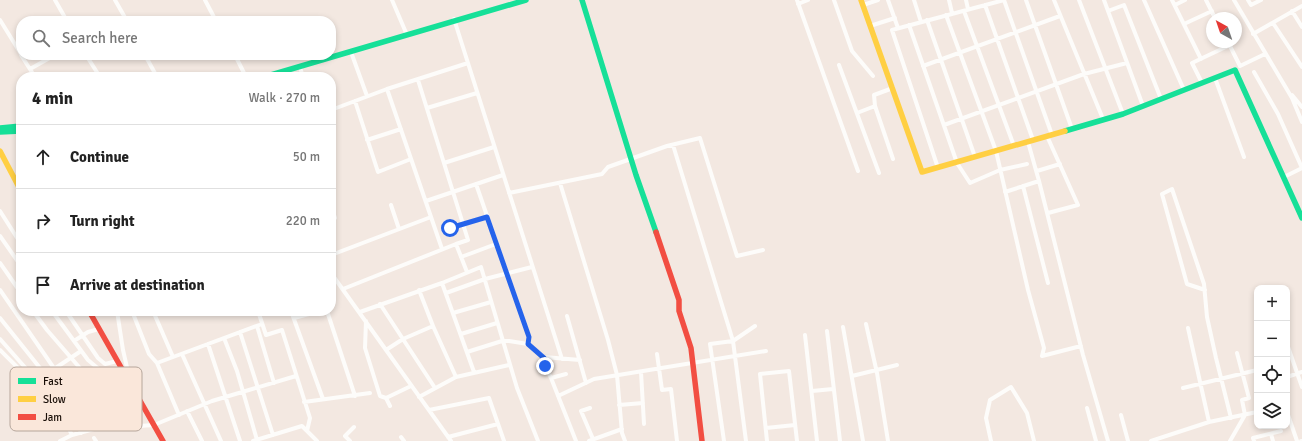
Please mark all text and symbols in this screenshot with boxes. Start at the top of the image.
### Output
north arrow [1206,12,1242,48]
search box [16,16,336,60]
icon: search [30,27,52,49]
text: Search here [62,29,138,47]
text: 4 min [32,88,73,109]
text: Walk · 270 m [249,90,320,106]
icon: ahead [32,146,54,168]
text: Continue [70,148,129,166]
text: 50 m [293,149,320,165]
icon: right [32,210,54,232]
text: Turn right [70,212,135,230]
text: 220 m [286,213,320,229]
route start [441,219,459,237]
icon: arrive [32,274,54,296]
text: Arrive at destination [70,276,205,294]
map controls [1254,285,1290,429]
button: + [1254,285,1290,321]
button: − [1254,321,1290,357]
route end [536,357,554,375]
button: locate [1254,357,1290,393]
legend [10,367,142,431]
text: Fast [43,375,63,388]
text: Slow [43,393,66,406]
button: layers [1254,393,1290,429]
text: Jam [43,411,62,424]

